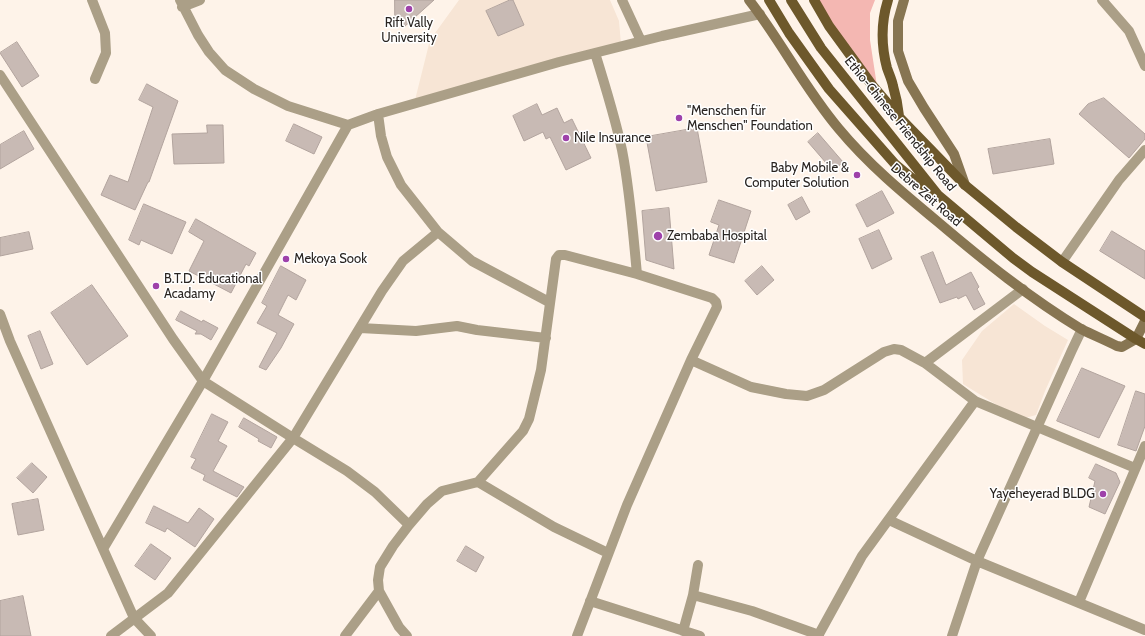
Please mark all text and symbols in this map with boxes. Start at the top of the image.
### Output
marker: Rift Vally University [404,4,414,14]
place label: Rift Vally University [381,15,437,46]
street label: Ethio-Chinese Friendship Road [841,54,959,194]
place label: "Menschen für Menschen" Foundation [687,103,813,134]
marker: "Menschen für Menschen" Foundation [674,113,684,123]
place label: Nile Insurance [574,130,651,146]
marker: Nile Insurance [561,133,571,143]
place label: Baby Mobile & Computer Solution [744,160,849,191]
street label: Debre Zeit Road [888,160,964,230]
marker: Baby Mobile & Computer Solution [852,170,862,180]
place label: Zembaba Hospital [667,228,767,244]
marker: Zembaba Hospital [652,230,664,242]
place label: Mekoya Sook [294,251,367,267]
marker: Mekoya Sook [281,254,291,264]
place label: B.T.D. Educational Acadamy [164,271,262,302]
marker: B.T.D. Educational Acadamy [151,281,161,291]
place label: Yayeheyerad BLDG [990,486,1095,502]
marker: Yayeheyerad BLDG [1098,489,1108,499]

